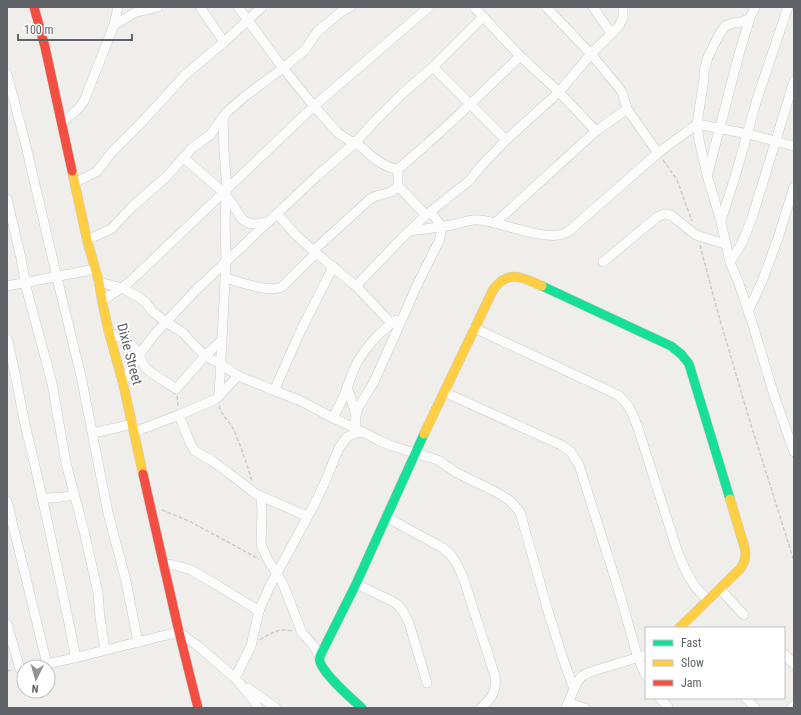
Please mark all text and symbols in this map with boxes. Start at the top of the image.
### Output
scale bar [18,16,132,42]
text: 100 m [24,23,54,37]
street label: Dixie Street [114,321,146,387]
legend [645,627,785,699]
text: Fast [681,636,702,650]
text: Slow [681,656,704,670]
north arrow [16,659,56,699]
text: Jam [681,676,702,690]
text: N [31,682,39,695]

